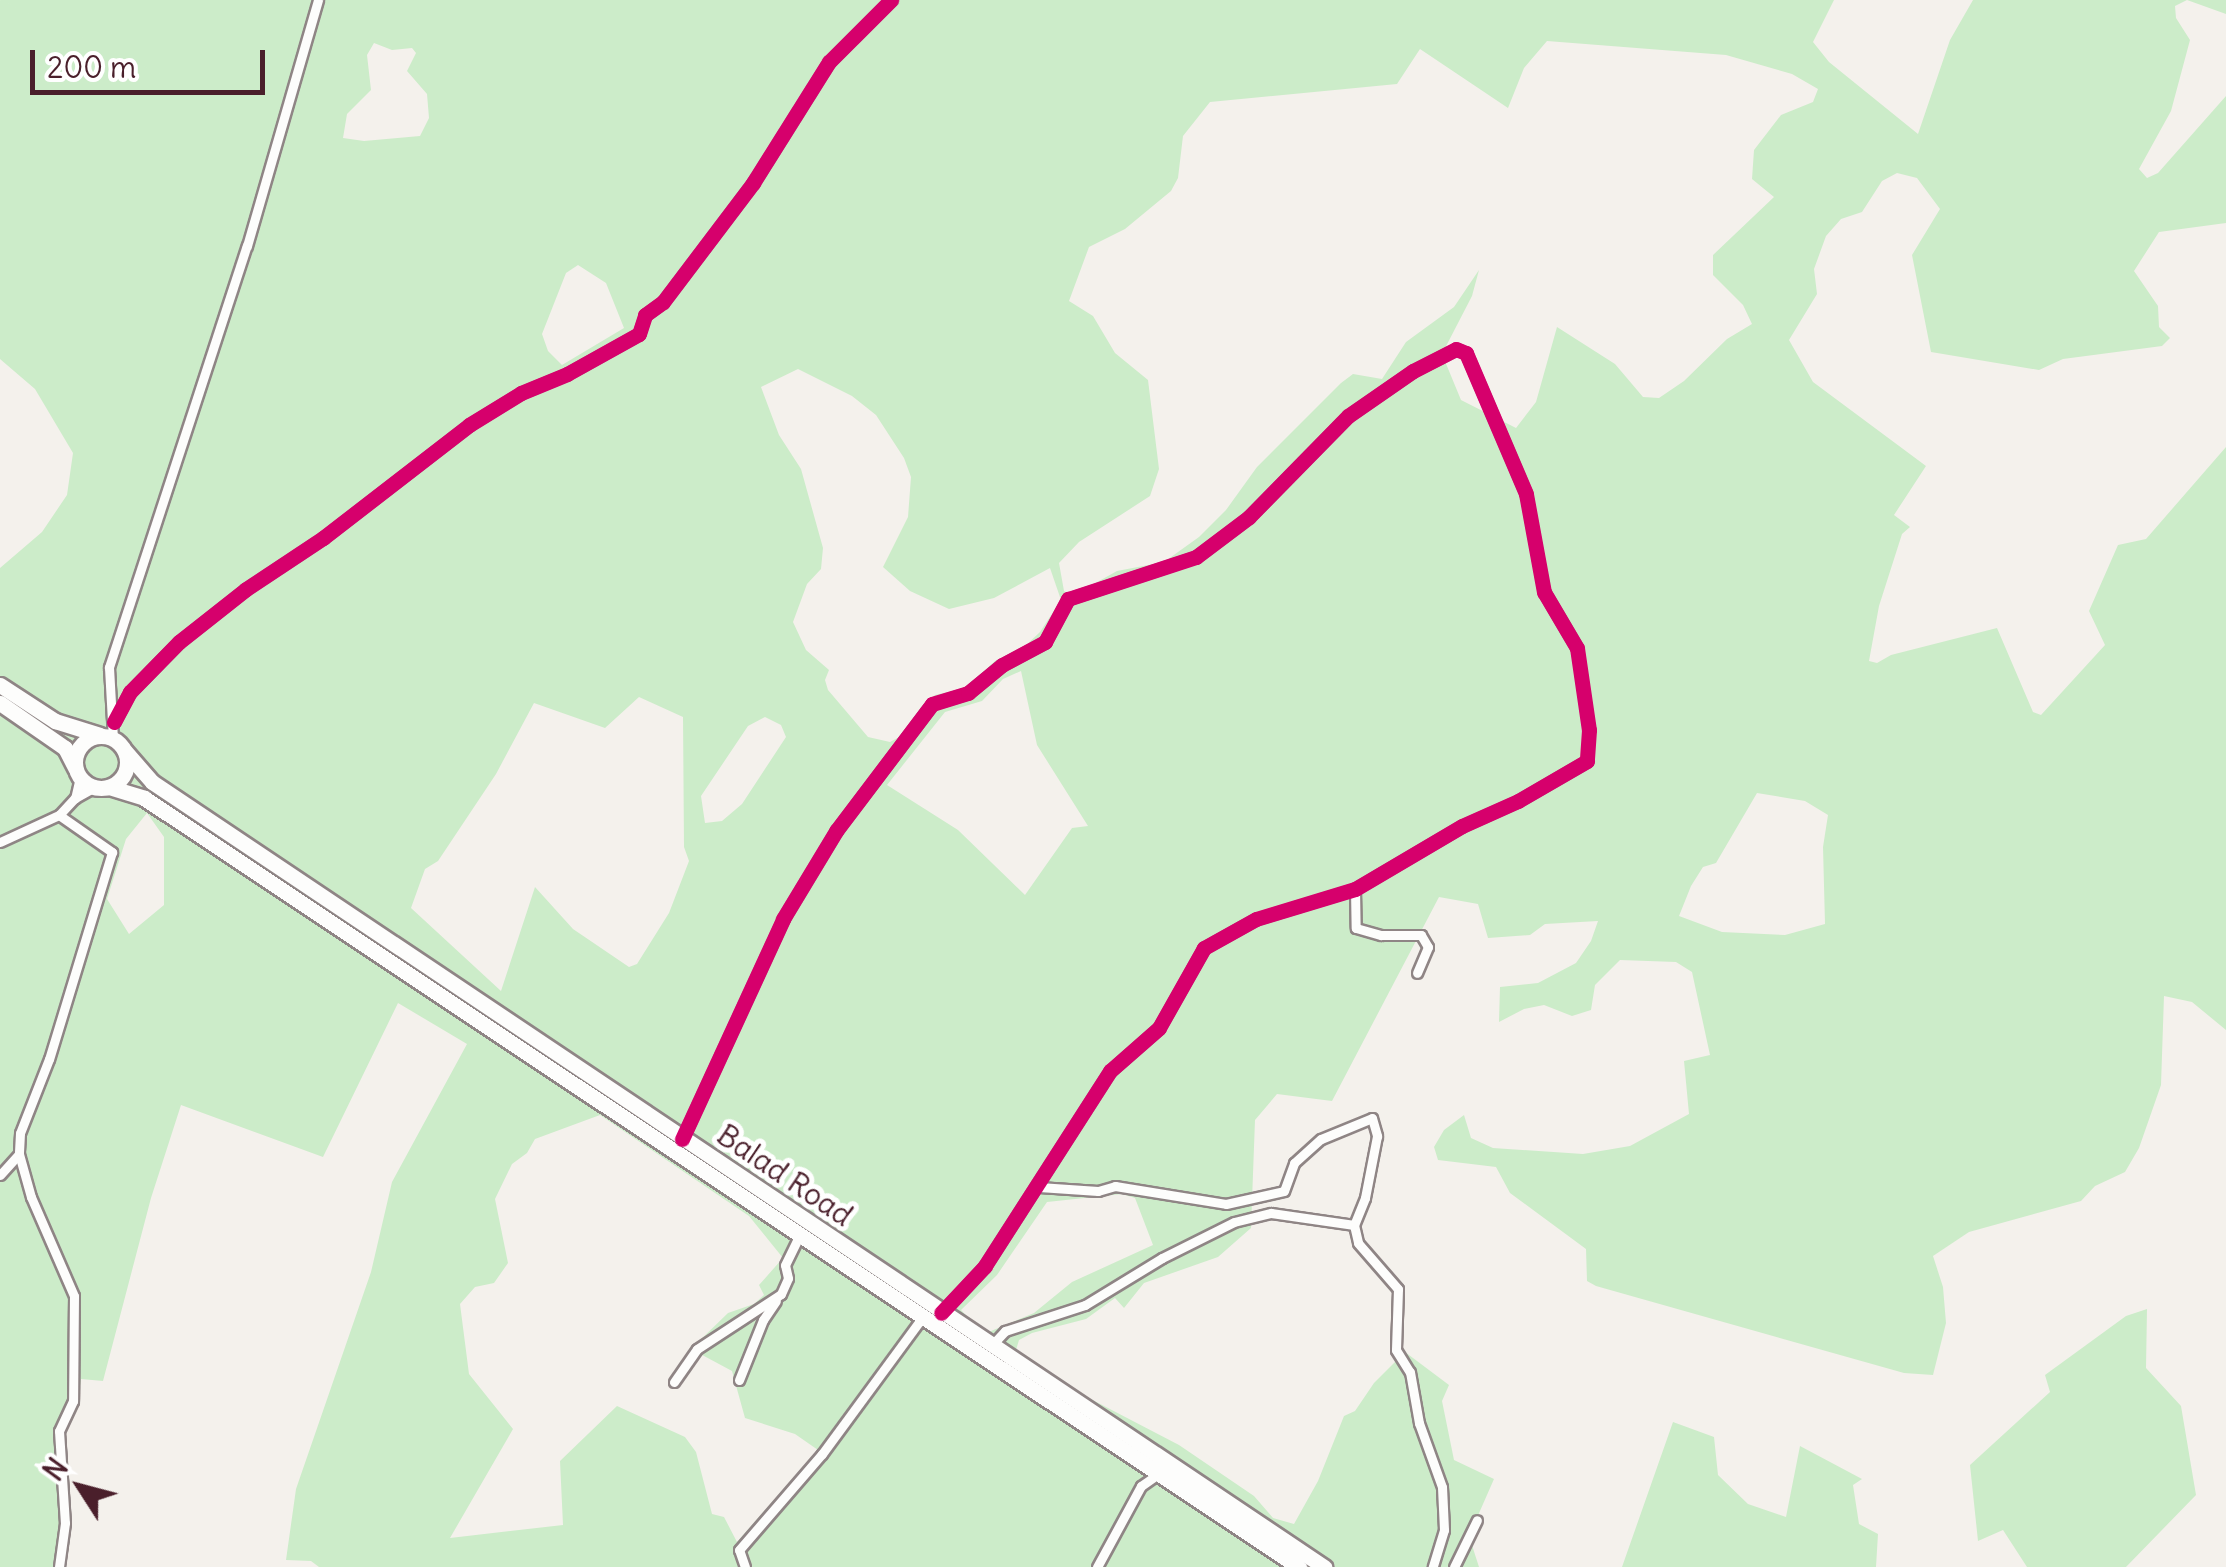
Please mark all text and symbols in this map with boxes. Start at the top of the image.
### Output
scale bar [35,30,270,92]
text: 200 m [47,48,136,86]
street label: Balad Road [710,1117,860,1233]
north arrow [30,1437,130,1537]
text: N [35,1451,76,1488]

